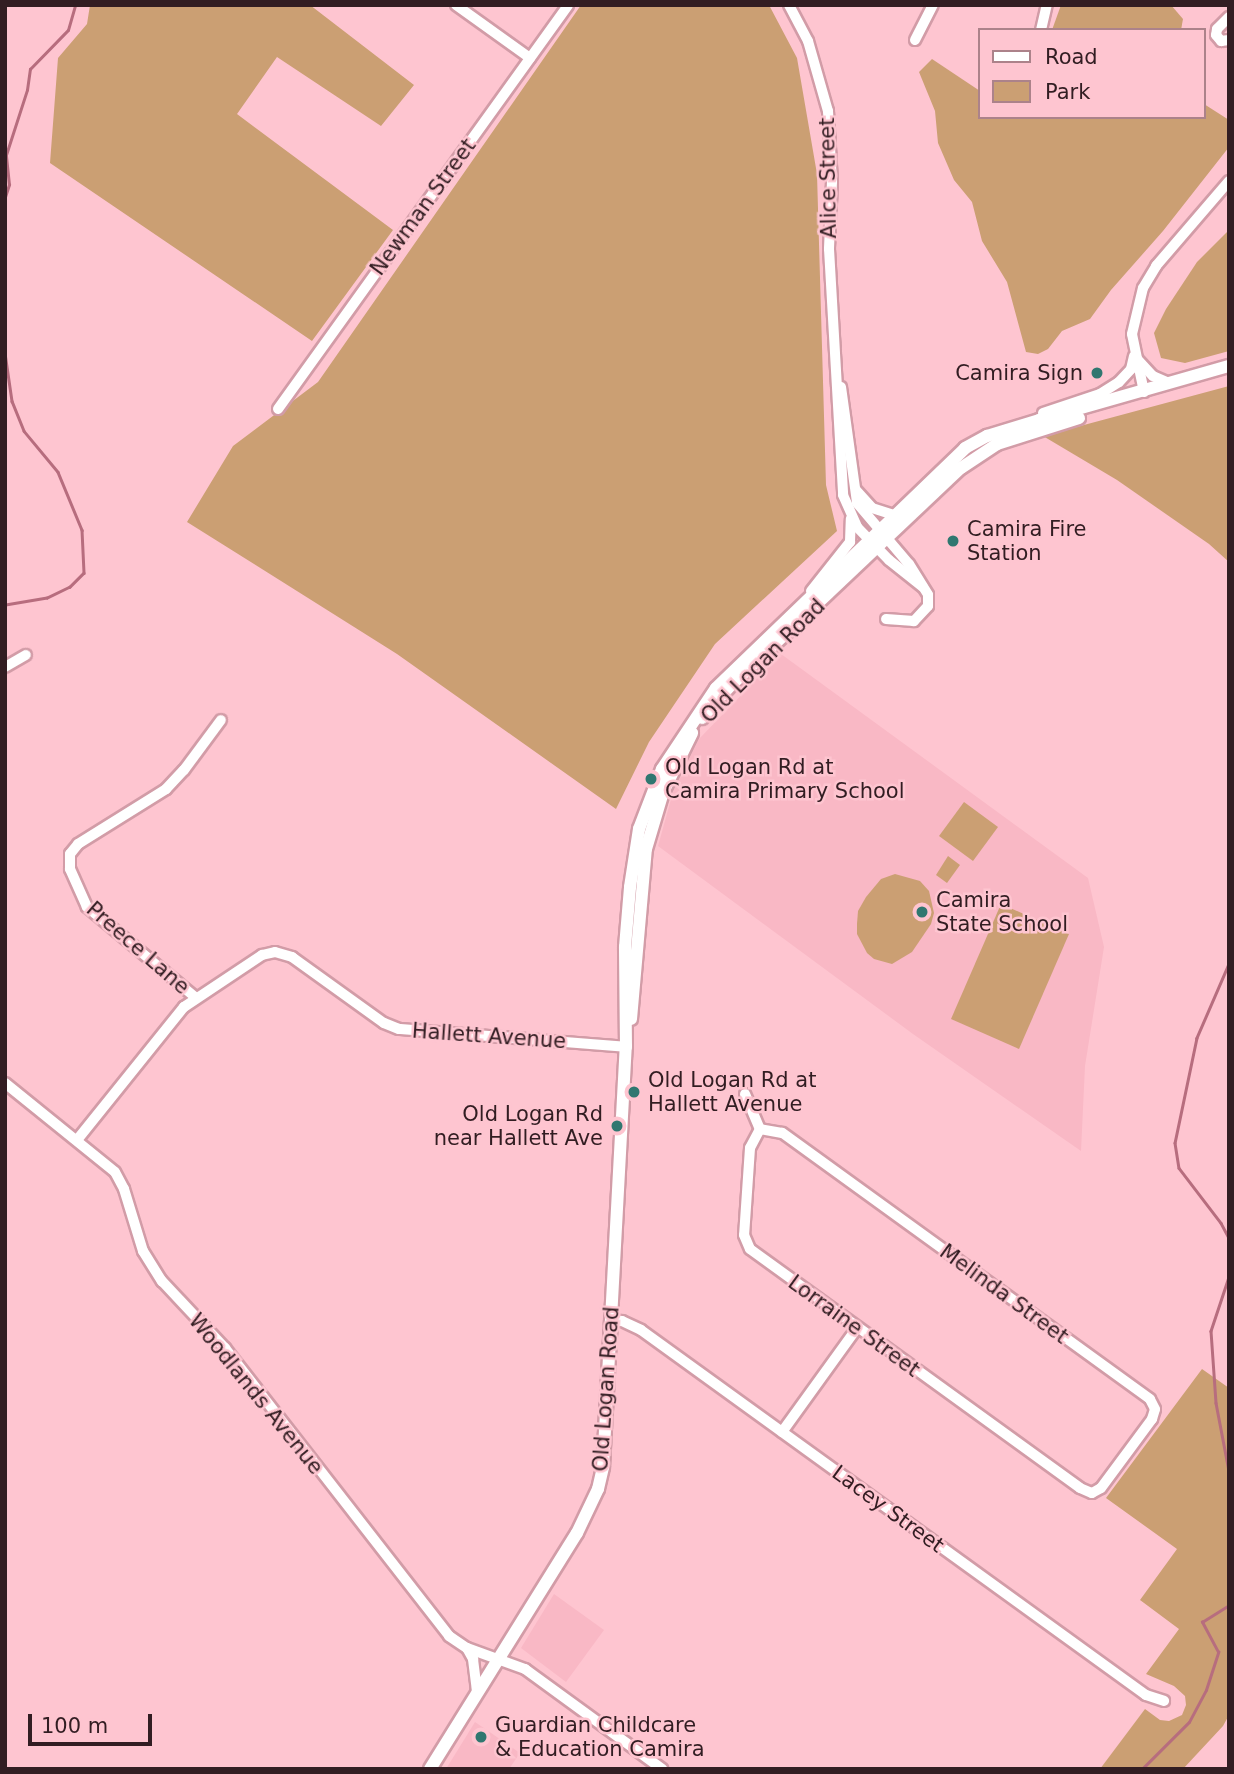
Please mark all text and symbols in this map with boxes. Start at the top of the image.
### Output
legend [978,28,1206,119]
text: Road [1045,45,1098,69]
text: Park [1045,80,1090,104]
street label: Alice Street [814,117,842,239]
street label: Newman Street [365,134,481,280]
place label: Camira Sign [955,360,1083,386]
marker: Camira Sign [1089,365,1105,381]
place label: Camira Fire Station [967,516,1086,566]
marker: Camira Fire Station [945,533,961,549]
street label: Old Logan Road [696,594,830,728]
place label: Old Logan Rd at Camira Primary School [665,754,905,804]
marker: Old Logan Rd at Camira Primary School [643,771,659,787]
place label: Camira State School [936,887,1068,937]
street label: Preece Lane [81,896,195,1000]
marker: Camira State School [914,904,930,920]
street label: Hallett Avenue [411,1018,567,1054]
place label: Old Logan Rd at Hallett Avenue [648,1067,816,1117]
marker: Old Logan Rd at Hallett Avenue [626,1084,642,1100]
place label: Old Logan Rd near Hallett Ave [434,1101,603,1151]
marker: Old Logan Rd near Hallett Ave [609,1118,625,1134]
street label: Melinda Street [935,1239,1073,1349]
street label: Lorraine Street [783,1270,925,1382]
street label: Old Logan Road [588,1306,624,1472]
street label: Woodlands Avenue [183,1309,329,1479]
street label: Lacey Street [827,1460,949,1558]
scale bar [32,1700,156,1744]
place label: Guardian Childcare & Education Camira [495,1712,705,1762]
text: 100 m [41,1714,108,1738]
marker: Guardian Childcare & Education Camira [473,1729,489,1745]

